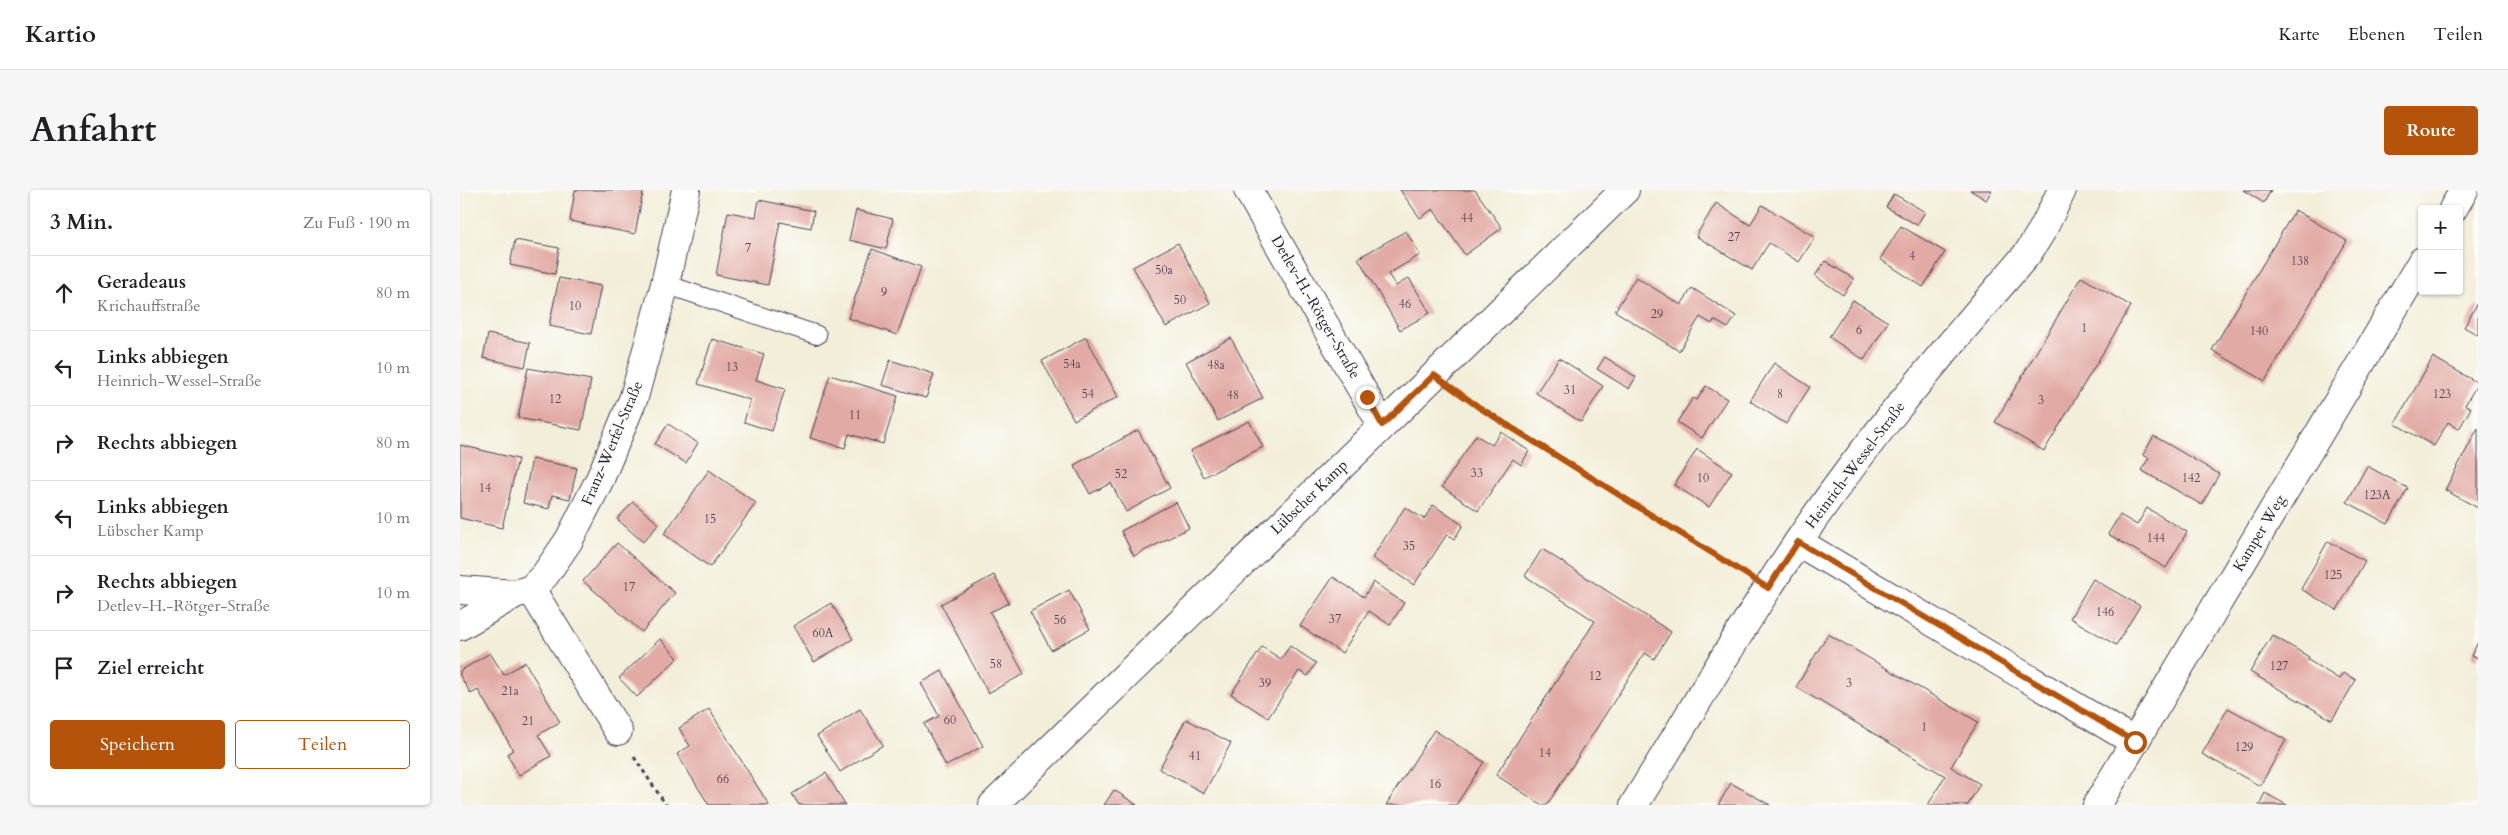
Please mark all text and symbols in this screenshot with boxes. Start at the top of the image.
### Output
text: Kartio [25,18,96,51]
text: Karte [2278,22,2320,47]
text: Ebenen [2348,22,2406,47]
text: Teilen [2434,22,2483,47]
text: Anfahrt [30,106,156,154]
button: Route [2384,106,2478,155]
map controls [2418,205,2463,295]
button: + [2418,205,2463,250]
text: 3 Min. [50,208,113,237]
house number: 44 [1461,210,1473,226]
text: Zu Fuß · 190 m [303,212,410,234]
house number: 27 [1728,229,1740,245]
street label: Detlev-H.-Rötger-Straße [1267,232,1365,382]
house number: 7 [745,240,751,256]
house number: 4 [1909,248,1915,264]
button: − [2418,250,2463,295]
house number: 138 [2291,253,2309,269]
house number: 50a [1155,262,1174,278]
text: Geradeaus [97,269,186,295]
icon: ahead [50,279,78,307]
text: 80 m [376,282,410,304]
house number: 9 [881,284,887,300]
house number: 50 [1174,292,1186,308]
text: Krichauffstraße [97,295,201,317]
house number: 46 [1399,296,1411,312]
house number: 10 [569,298,581,314]
house number: 29 [1651,306,1663,322]
house number: 1 [2081,320,2087,336]
house number: 6 [1856,322,1862,338]
house number: 140 [2250,323,2268,339]
text: Links abbiegen [97,344,229,370]
icon: left [50,354,78,382]
house number: 54a [1063,356,1082,372]
text: 10 m [376,357,410,379]
house number: 48a [1207,357,1226,373]
house number: 13 [726,359,738,375]
text: Heinrich-Wessel-Straße [97,370,262,392]
street label: Franz-Werfel-Straße [577,378,647,508]
house number: 31 [1564,382,1576,398]
house number: 54 [1082,386,1094,402]
route end [1356,386,1379,409]
house number: 8 [1777,386,1783,402]
house number: 123 [2433,386,2451,402]
house number: 48 [1227,387,1239,403]
house number: 12 [549,391,561,407]
house number: 3 [2038,392,2044,408]
street label: Heinrich-Wessel-Straße [1801,397,1910,533]
house number: 11 [849,407,861,423]
icon: right [50,429,78,457]
text: Rechts abbiegen [97,430,238,456]
text: 80 m [376,432,410,454]
street label: Lübscher Kamp [1266,455,1352,539]
house number: 33 [1471,465,1483,481]
house number: 52 [1115,466,1127,482]
house number: 10 [1697,470,1709,486]
house number: 142 [2182,470,2200,486]
house number: 14 [479,480,491,496]
house number: 123A [2364,487,2391,503]
street label: Kamper Weg [2228,490,2290,575]
text: Links abbiegen [97,494,229,520]
icon: left [50,504,78,532]
text: 10 m [376,507,410,529]
house number: 15 [704,511,716,527]
text: Lübscher Kamp [97,520,204,542]
house number: 144 [2147,530,2165,546]
house number: 35 [1403,538,1415,554]
house number: 125 [2324,567,2342,583]
text: Rechts abbiegen [97,569,238,595]
icon: right [50,579,78,607]
house number: 17 [623,579,635,595]
text: 10 m [376,582,410,604]
text: Detlev-H.-Rötger-Straße [97,595,270,617]
house number: 146 [2096,604,2114,620]
house number: 37 [1329,611,1341,627]
house number: 56 [1054,612,1066,628]
house number: 60A [813,625,834,641]
icon: arrive [50,654,78,682]
text: Ziel erreicht [97,655,204,681]
house number: 58 [990,656,1002,672]
house number: 127 [2270,658,2288,674]
house number: 12 [1589,668,1601,684]
house number: 39 [1259,675,1271,691]
house number: 3 [1846,675,1852,691]
house number: 21a [501,683,520,699]
house number: 60 [944,712,956,728]
house number: 21 [522,713,534,729]
house number: 1 [1921,719,1927,735]
button: Speichern [50,720,225,769]
button: Teilen [235,720,410,769]
route start [2124,731,2147,754]
house number: 129 [2235,739,2253,755]
house number: 14 [1539,745,1551,761]
house number: 41 [1189,748,1201,764]
house number: 66 [717,771,729,787]
house number: 16 [1429,776,1441,792]

